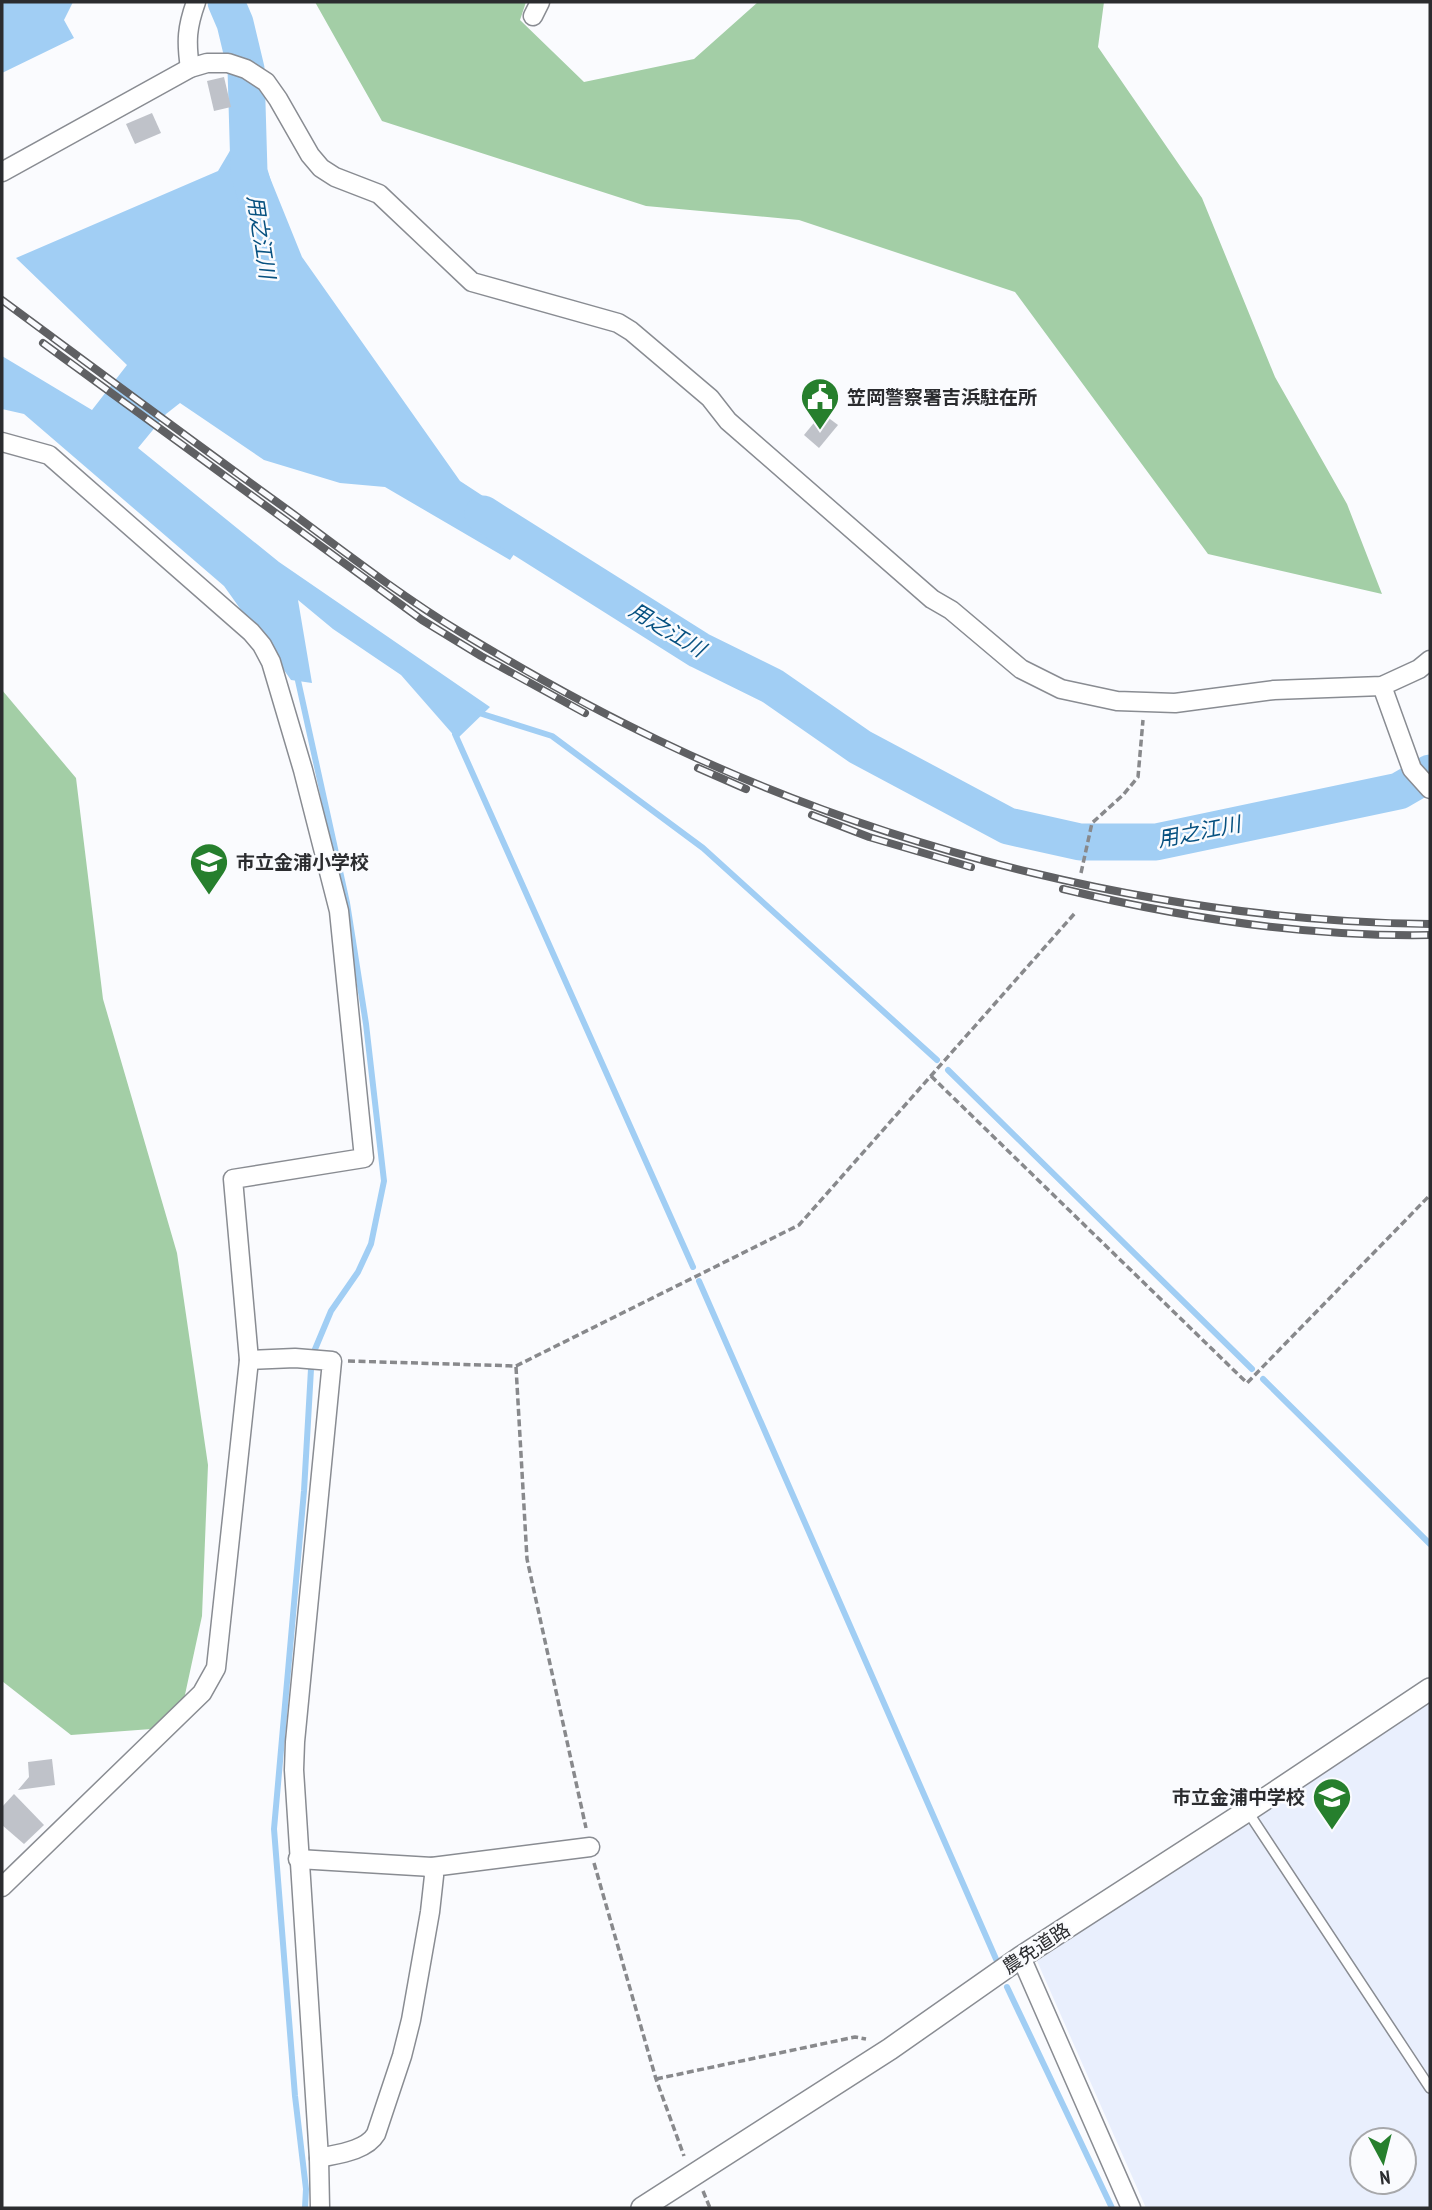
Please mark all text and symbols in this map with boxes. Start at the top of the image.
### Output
water label: 用之江川 [242,193,282,282]
public building icon: 笠岡警察署吉浜駐在所 [799,376,841,431]
place label: 笠岡警察署吉浜駐在所 [847,385,1037,409]
water label: 用之江川 [624,596,712,664]
water label: 用之江川 [1155,810,1245,853]
school or university icon: 市立金浦小学校 [188,841,230,896]
place label: 市立金浦小学校 [236,850,369,874]
school or university icon: 市立金浦中学校 [1311,1776,1353,1831]
place label: 市立金浦中学校 [1172,1785,1305,1809]
street label: 農免道路 [998,1917,1074,1979]
north arrow [1348,2126,1418,2196]
text: N [1379,2165,1392,2190]

